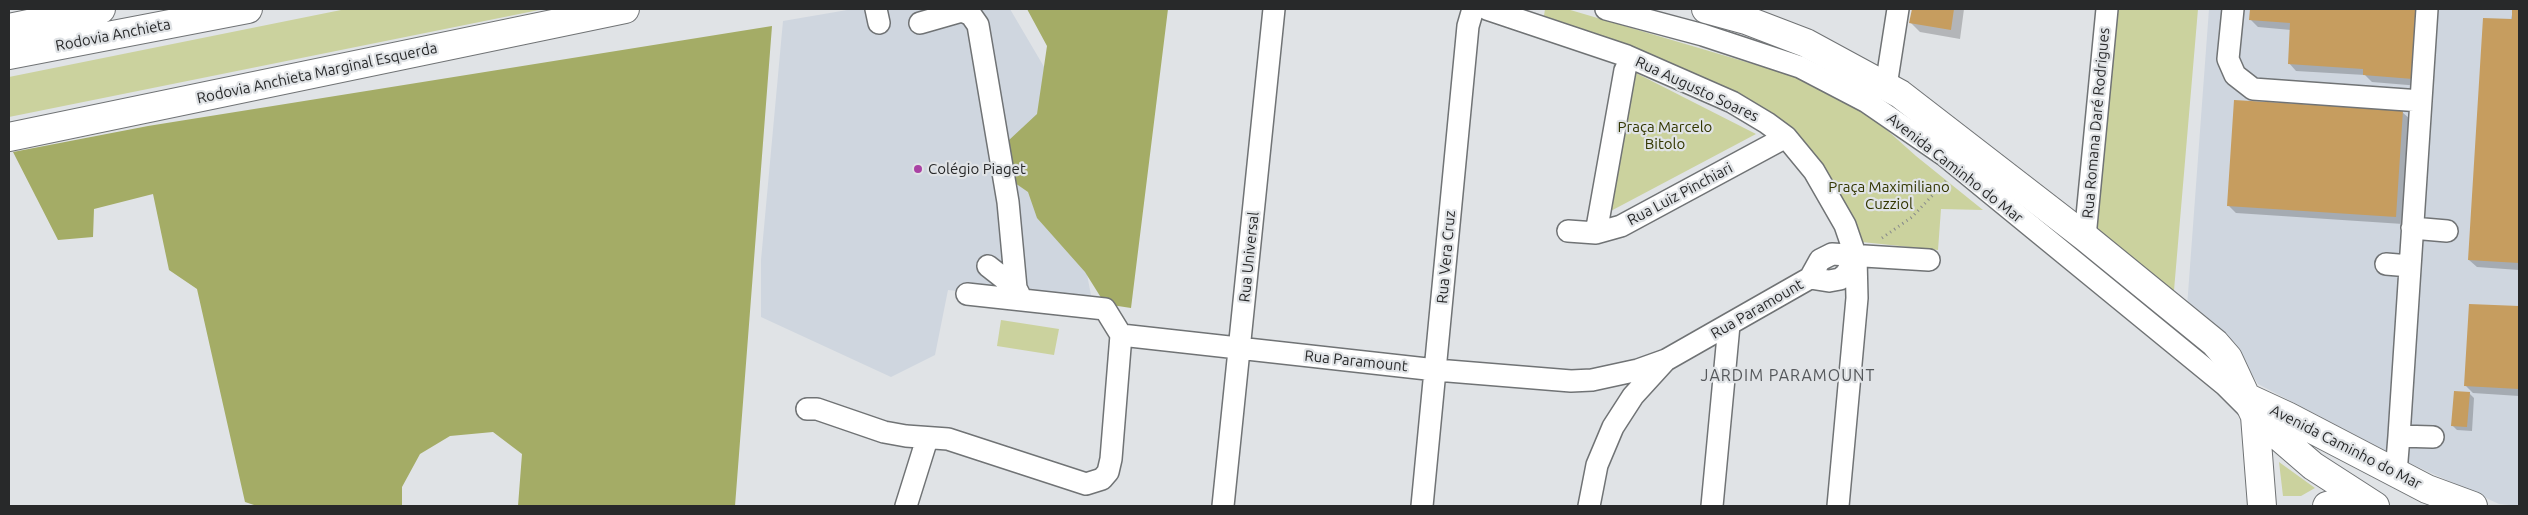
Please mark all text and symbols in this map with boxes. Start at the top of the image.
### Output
street label: Rodovia Anchieta [54,15,172,55]
street label: Rua Romana Daré Rodrigues [2079,27,2113,219]
street label: Rodovia Anchieta Marginal Esquerda [195,39,439,107]
street label: Rua Augusto Soares [1632,53,1762,125]
street label: Avenida Caminho do Mar [1883,109,2027,227]
park label: Praça Marcelo Bitolo [1618,118,1712,153]
street label: Rua Luiz Pinchiari [1624,159,1736,229]
place label: Colégio Piaget [928,160,1026,178]
marker: Colégio Piaget [912,163,924,175]
park label: Praça Maximiliano Cuzziol [1828,178,1950,213]
street label: Rua Vera Cruz [1433,210,1459,304]
street label: Rua Universal [1235,211,1263,303]
street label: Rua Paramount [1708,275,1806,343]
street label: Rua Paramount [1303,347,1409,375]
district label: JARDIM PARAMOUNT [1699,366,1877,386]
street label: Avenida Caminho do Mar [2267,401,2425,493]

